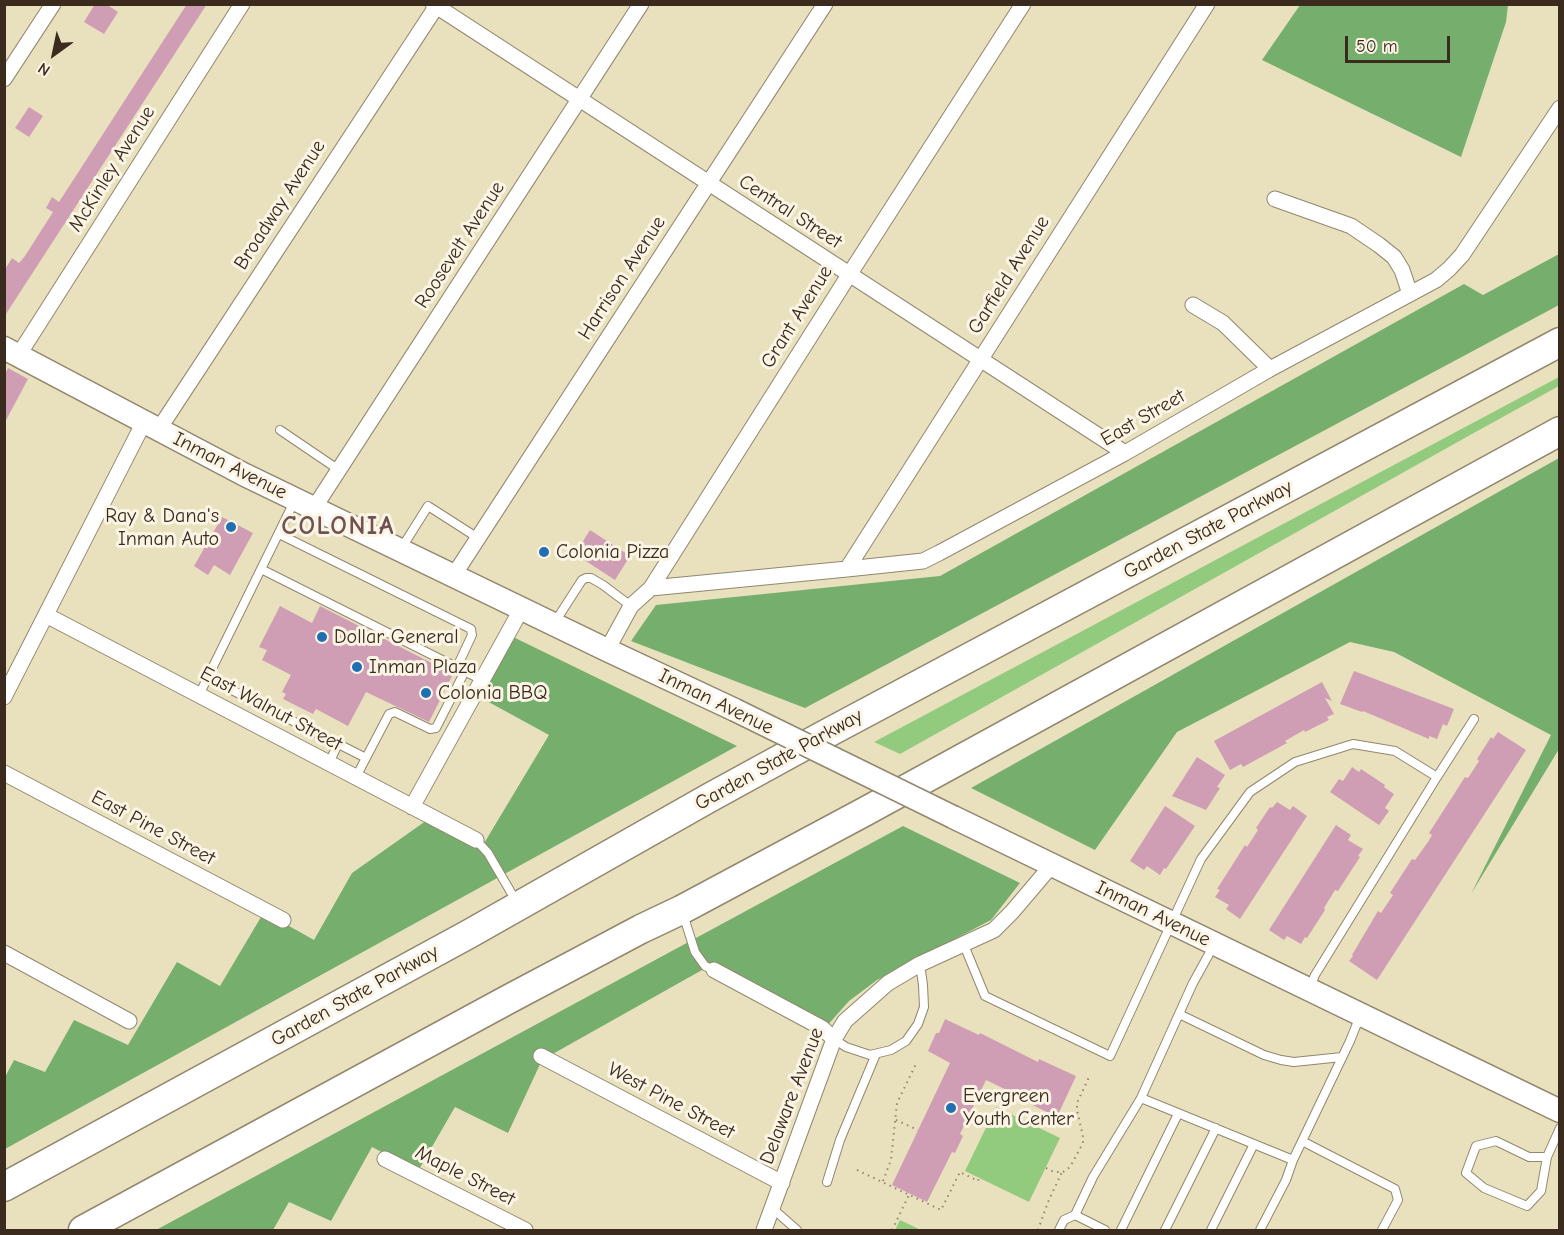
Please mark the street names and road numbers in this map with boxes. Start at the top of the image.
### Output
street label: McKinley Avenue [64,102,160,236]
street label: Broadway Avenue [229,136,331,274]
street label: Central Street [734,170,846,254]
street label: Roosevelt Avenue [410,177,510,313]
street label: Garfield Avenue [963,211,1055,339]
street label: Harrison Avenue [573,212,671,344]
street label: Grant Avenue [756,261,838,373]
street label: East Street [1097,384,1189,452]
street label: Inman Avenue [169,427,291,505]
street label: Garden State Parkway [1119,475,1297,585]
street label: East Walnut Street [196,661,346,757]
street label: Inman Avenue [655,664,777,740]
street label: Garden State Parkway [691,704,867,816]
street label: East Pine Street [87,785,219,871]
street label: Inman Avenue [1092,876,1214,952]
street label: Garden State Parkway [267,940,443,1052]
street label: Delaware Avenue [755,1024,829,1168]
street label: West Pine Street [603,1057,739,1145]
street label: Maple Street [411,1141,519,1211]

